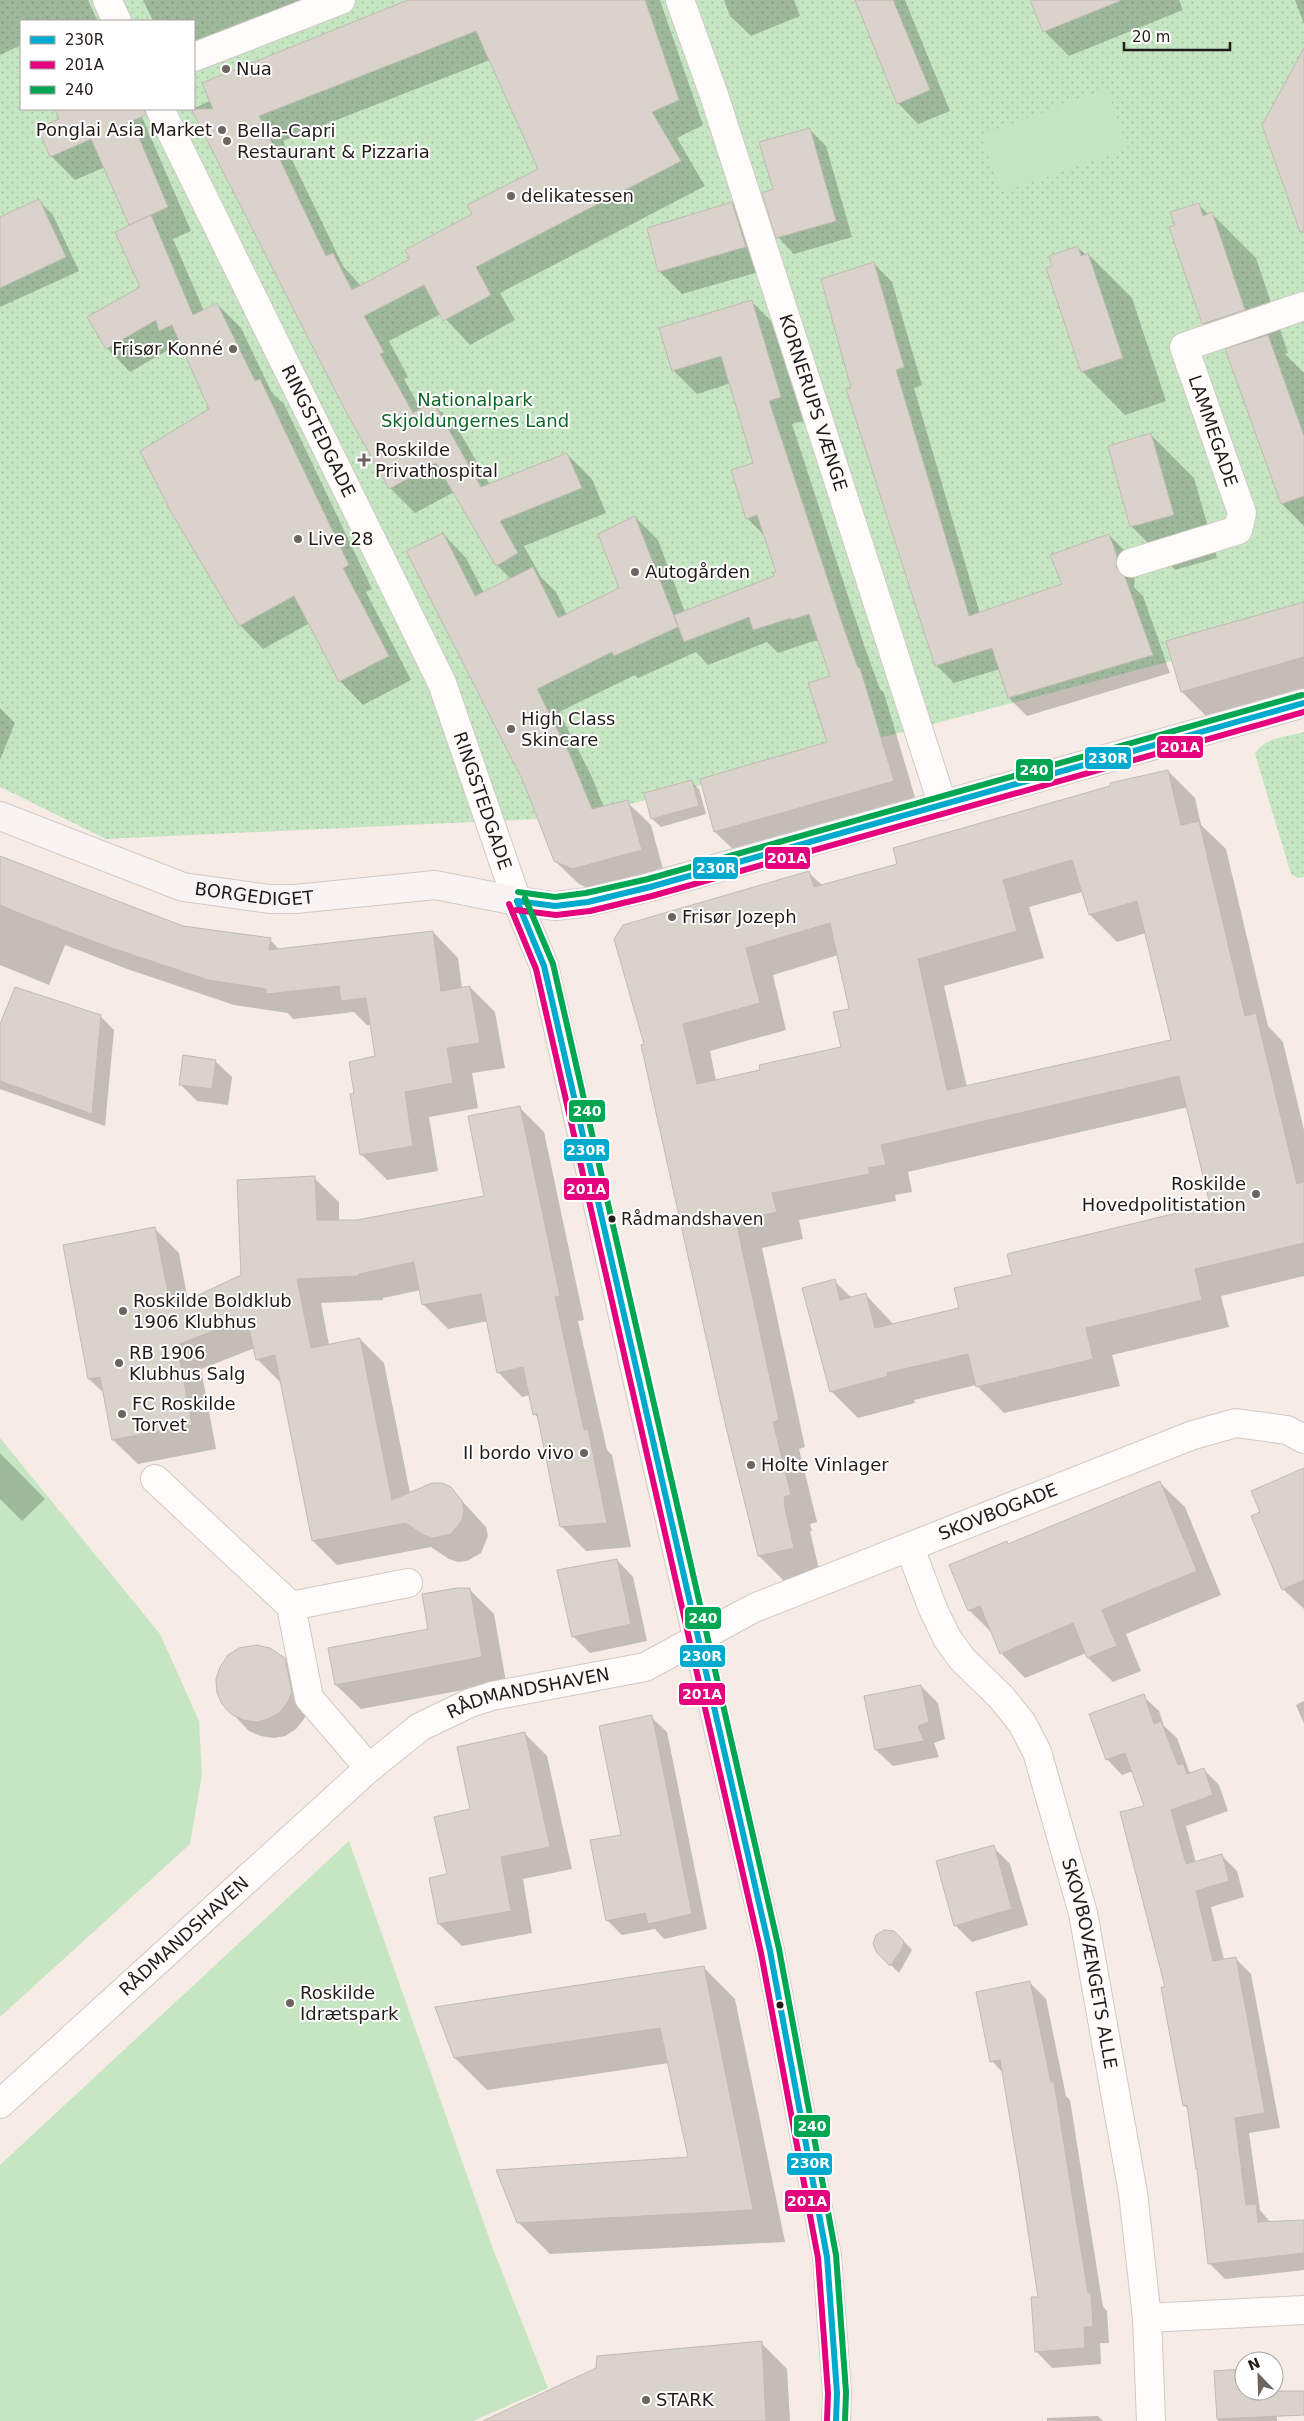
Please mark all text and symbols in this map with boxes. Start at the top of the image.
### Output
legend [20,20,195,110]
scale bar [1124,20,1230,52]
text: 20 m [1132,28,1170,46]
text: 230R [65,31,104,49]
text: 201A [65,56,105,74]
place label: Nua [236,58,272,79]
marker: Nua [220,63,232,75]
text: 240 [65,81,94,99]
place label: Ponglai Asia Market [36,119,212,140]
place label: Bella-Capri Restaurant & Pizzaria [237,120,430,162]
marker: Ponglai Asia Market [216,124,228,136]
marker: Bella-Capri Restaurant & Pizzaria [221,135,233,147]
place label: delikatessen [521,185,634,206]
marker: delikatessen [505,190,517,202]
street label: KORNERUPS VÆNGE [775,311,852,494]
place label: Frisør Konné [112,338,223,359]
marker: Frisør Konné [227,343,239,355]
street label: RINGSTEDGADE [277,362,360,500]
street label: LAMMEGADE [1185,372,1242,489]
park label: Nationalpark Skjoldungernes Land [381,389,569,431]
place label: Roskilde Privathospital [375,439,498,481]
marker: Roskilde Privathospital [357,453,371,467]
place label: Live 28 [308,528,373,549]
marker: Live 28 [292,533,304,545]
place label: Autogården [645,561,750,582]
marker: Autogården [629,566,641,578]
place label: High Class Skincare [521,708,615,750]
marker: High Class Skincare [505,723,517,735]
street label: RINGSTEDGADE [450,729,516,872]
line badge: 201A [1156,735,1204,759]
text: 201A [1160,739,1200,755]
line badge: 230R [1084,746,1132,770]
text: 230R [1088,750,1128,766]
line badge: 240 [1015,758,1054,782]
text: 240 [1019,762,1049,778]
line badge: 201A [764,846,811,870]
text: 201A [767,850,807,866]
line badge: 230R [692,856,739,880]
text: 230R [696,860,736,876]
street label: BORGEDIGET [193,878,316,909]
place label: Frisør Jozeph [682,906,797,927]
marker: Frisør Jozeph [666,911,678,923]
line badge: 240 [568,1099,606,1123]
text: 240 [572,1103,602,1119]
line badge: 230R [563,1138,610,1162]
text: 230R [566,1142,606,1158]
place label: Roskilde Hovedpolitistation [1082,1173,1246,1215]
line badge: 201A [563,1177,610,1201]
text: 201A [566,1181,606,1197]
marker: Roskilde Hovedpolitistation [1250,1188,1262,1200]
place label: Rådmandshaven [621,1209,764,1229]
marker: Rådmandshaven [607,1214,617,1224]
place label: Roskilde Boldklub 1906 Klubhus [133,1290,292,1332]
marker: Roskilde Boldklub 1906 Klubhus [117,1305,129,1317]
place label: RB 1906 Klubhus Salg [129,1342,245,1384]
marker: RB 1906 Klubhus Salg [113,1357,125,1369]
place label: FC Roskilde Torvet [131,1393,236,1435]
marker: FC Roskilde Torvet [116,1408,128,1420]
place label: Il bordo vivo [463,1442,574,1463]
marker: Il bordo vivo [578,1447,590,1459]
place label: Holte Vinlager [761,1454,889,1475]
marker: Holte Vinlager [745,1459,757,1471]
street label: SKOVBOGADE [935,1478,1060,1544]
line badge: 240 [684,1606,722,1630]
text: 240 [688,1610,718,1626]
line badge: 230R [679,1644,726,1668]
text: 230R [682,1648,722,1664]
street label: RÅDMANDSHAVEN [443,1663,611,1723]
line badge: 201A [678,1682,726,1706]
text: 201A [682,1686,722,1702]
street label: SKOVBOVÆNGETS ALLE [1058,1856,1122,2071]
street label: RÅDMANDSHAVEN [115,1872,253,2000]
place label: Roskilde Idrætspark [300,1982,399,2024]
marker: Roskilde Idrætspark [284,1997,296,2009]
unlabelled marker [775,2000,785,2010]
line badge: 240 [793,2114,831,2138]
text: 240 [797,2118,827,2134]
line badge: 230R [786,2152,833,2176]
text: 230R [790,2155,830,2171]
line badge: 201A [784,2189,831,2213]
text: 201A [787,2193,827,2209]
north arrow [1234,2351,1284,2401]
text: N [1245,2354,1262,2374]
place label: STARK [656,2389,715,2410]
marker: STARK [640,2394,652,2406]

